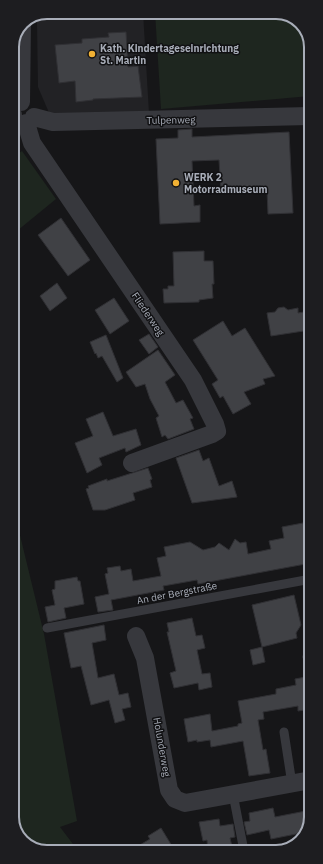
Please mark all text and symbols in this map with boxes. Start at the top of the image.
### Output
place label: Kath. Kindertageseinrichtung St. Martin [100,42,239,67]
marker: Kath. Kindertageseinrichtung St. Martin [87,49,97,59]
street label: Tulpenweg [146,113,196,127]
place label: WERK 2 Motorradmuseum [184,171,267,196]
marker: WERK 2 Motorradmuseum [171,178,181,188]
street label: Fliederweg [129,290,168,339]
street label: An der Bergstraße [136,579,219,607]
street label: Holunderweg [150,716,174,778]

